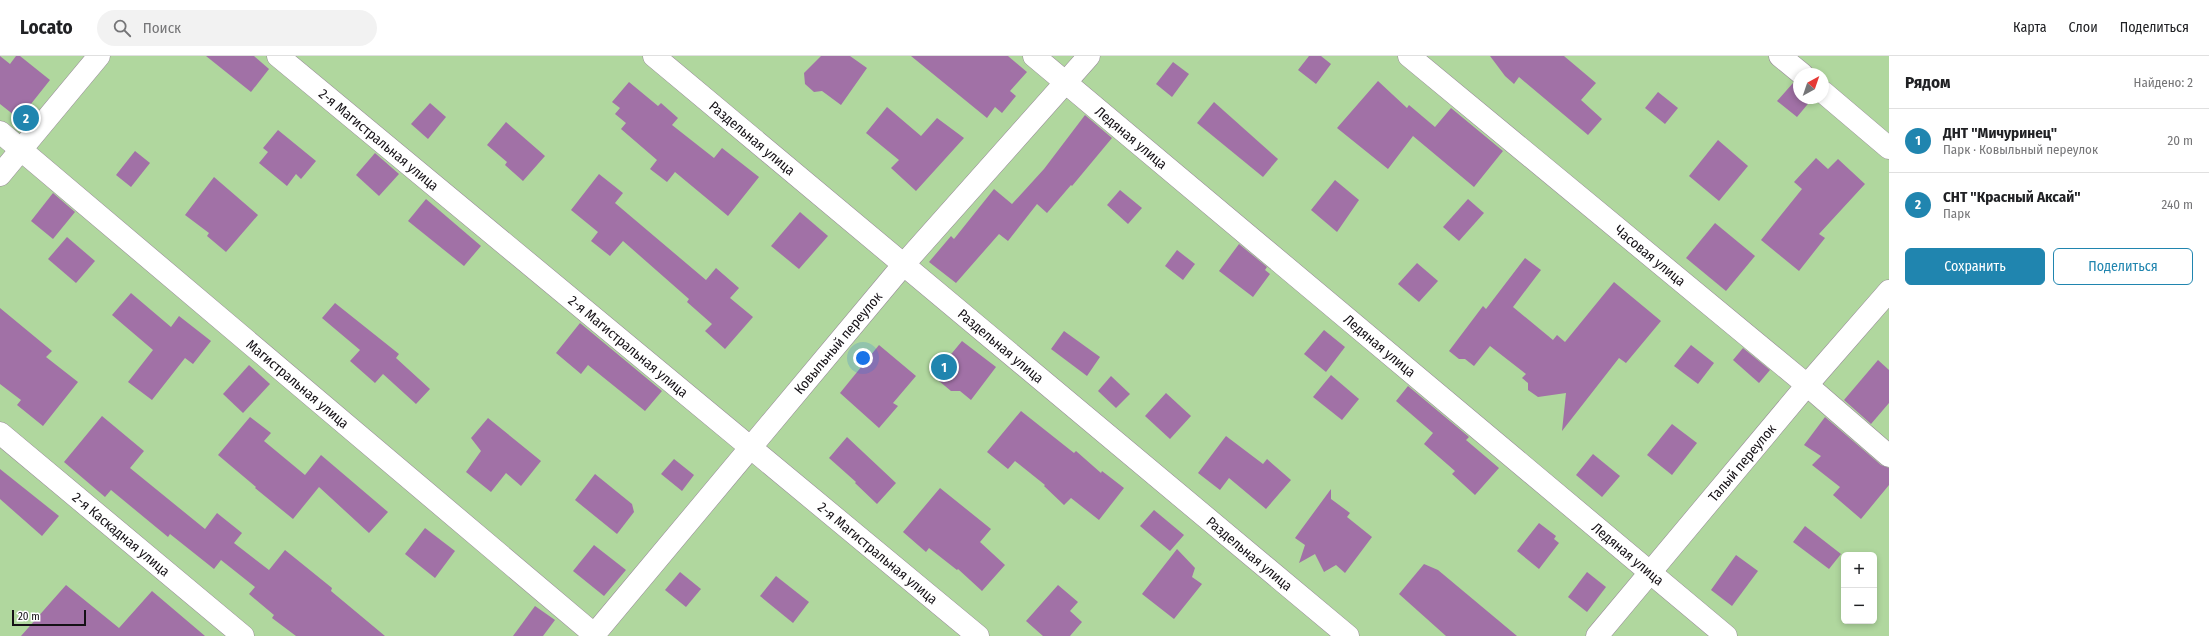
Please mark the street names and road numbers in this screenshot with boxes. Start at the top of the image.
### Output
street label: 2-я Магистральная улица [316,85,442,194]
street label: Раздельная улица [706,97,799,179]
street label: Ледяная улица [1092,103,1171,173]
street label: Часовая улица [1611,221,1689,290]
street label: Ковыльный переулок [790,288,886,398]
street label: 2-я Магистральная улица [565,292,692,401]
street label: Раздельная улица [954,305,1047,387]
street label: Ледяная улица [1340,311,1419,381]
street label: Магистральная улица [243,336,353,432]
street label: Талый переулок [1705,420,1780,505]
street label: 2-я Каскадная улица [69,489,173,580]
street label: 2-я Магистральная улица [814,498,941,608]
street label: Раздельная улица [1203,513,1296,594]
street label: Ледяная улица [1588,519,1668,589]

